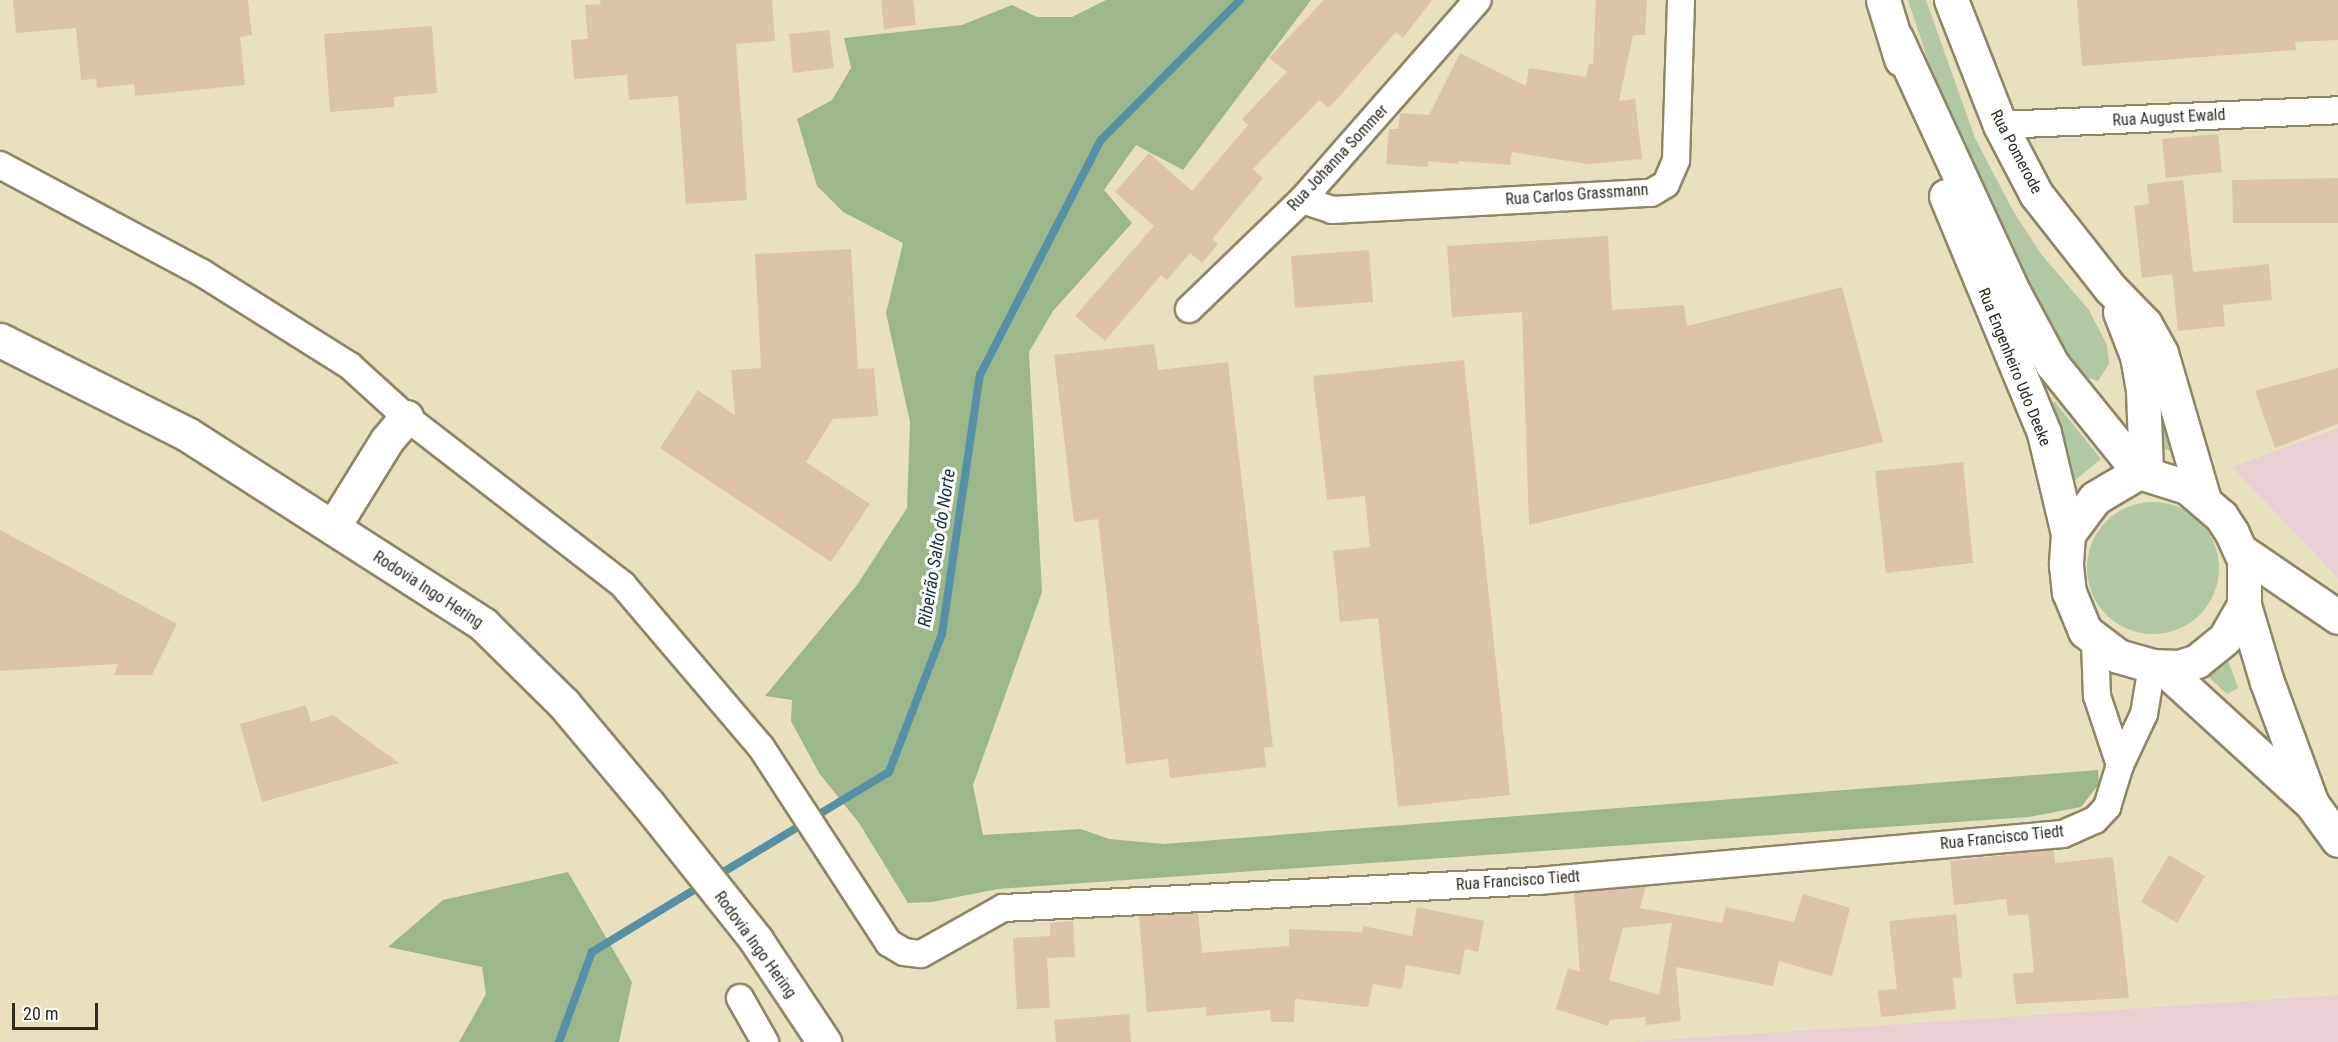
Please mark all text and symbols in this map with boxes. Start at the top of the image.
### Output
street label: Rua Johanna Sommer [1284,101,1392,215]
street label: Rua August Ewald [2112,105,2226,131]
street label: Rua Pomerode [1986,107,2046,197]
street label: Rua Carlos Grassmann [1505,180,1649,210]
street label: Rua Engenheiro Udo Deeke [1973,285,2055,449]
water label: Ribeirão Salto do Norte [914,467,960,629]
street label: Rodovia Ingo Hering [369,547,487,633]
street label: Rua Francisco Tiedt [1939,822,2065,854]
street label: Rua Francisco Tiedt [1455,867,1581,895]
street label: Rodovia Ingo Hering [710,888,800,1002]
scale bar [15,991,100,1029]
text: 20 m [23,1003,58,1024]

